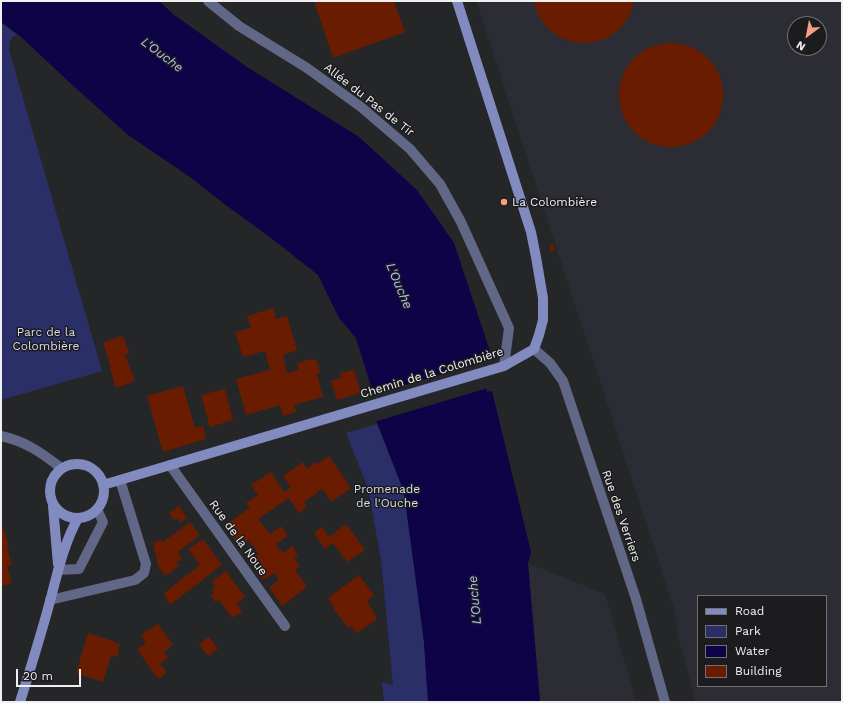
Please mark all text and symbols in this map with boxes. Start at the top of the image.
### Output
north arrow [787,16,827,56]
water label: L'Ouche [138,34,186,76]
text: N [794,38,808,53]
street label: Allée du Pas de Tir [321,60,417,140]
place label: La Colombière [512,195,597,209]
marker: La Colombière [499,197,509,207]
water label: L'Ouche [382,261,416,311]
park label: Parc de la Colombière [12,325,80,353]
street label: Chemin de la Colombière [359,344,505,402]
street label: Rue des Verriers [599,468,643,564]
park label: Promenade de l'Ouche [354,482,420,510]
street label: Rue de la Noue [206,498,270,578]
water label: L'Ouche [465,575,485,625]
legend [697,595,827,687]
text: Road [735,604,764,618]
text: Park [735,624,761,638]
text: Water [735,644,769,658]
scale bar [18,661,83,687]
text: Building [735,664,782,678]
text: 20 m [23,669,53,683]

